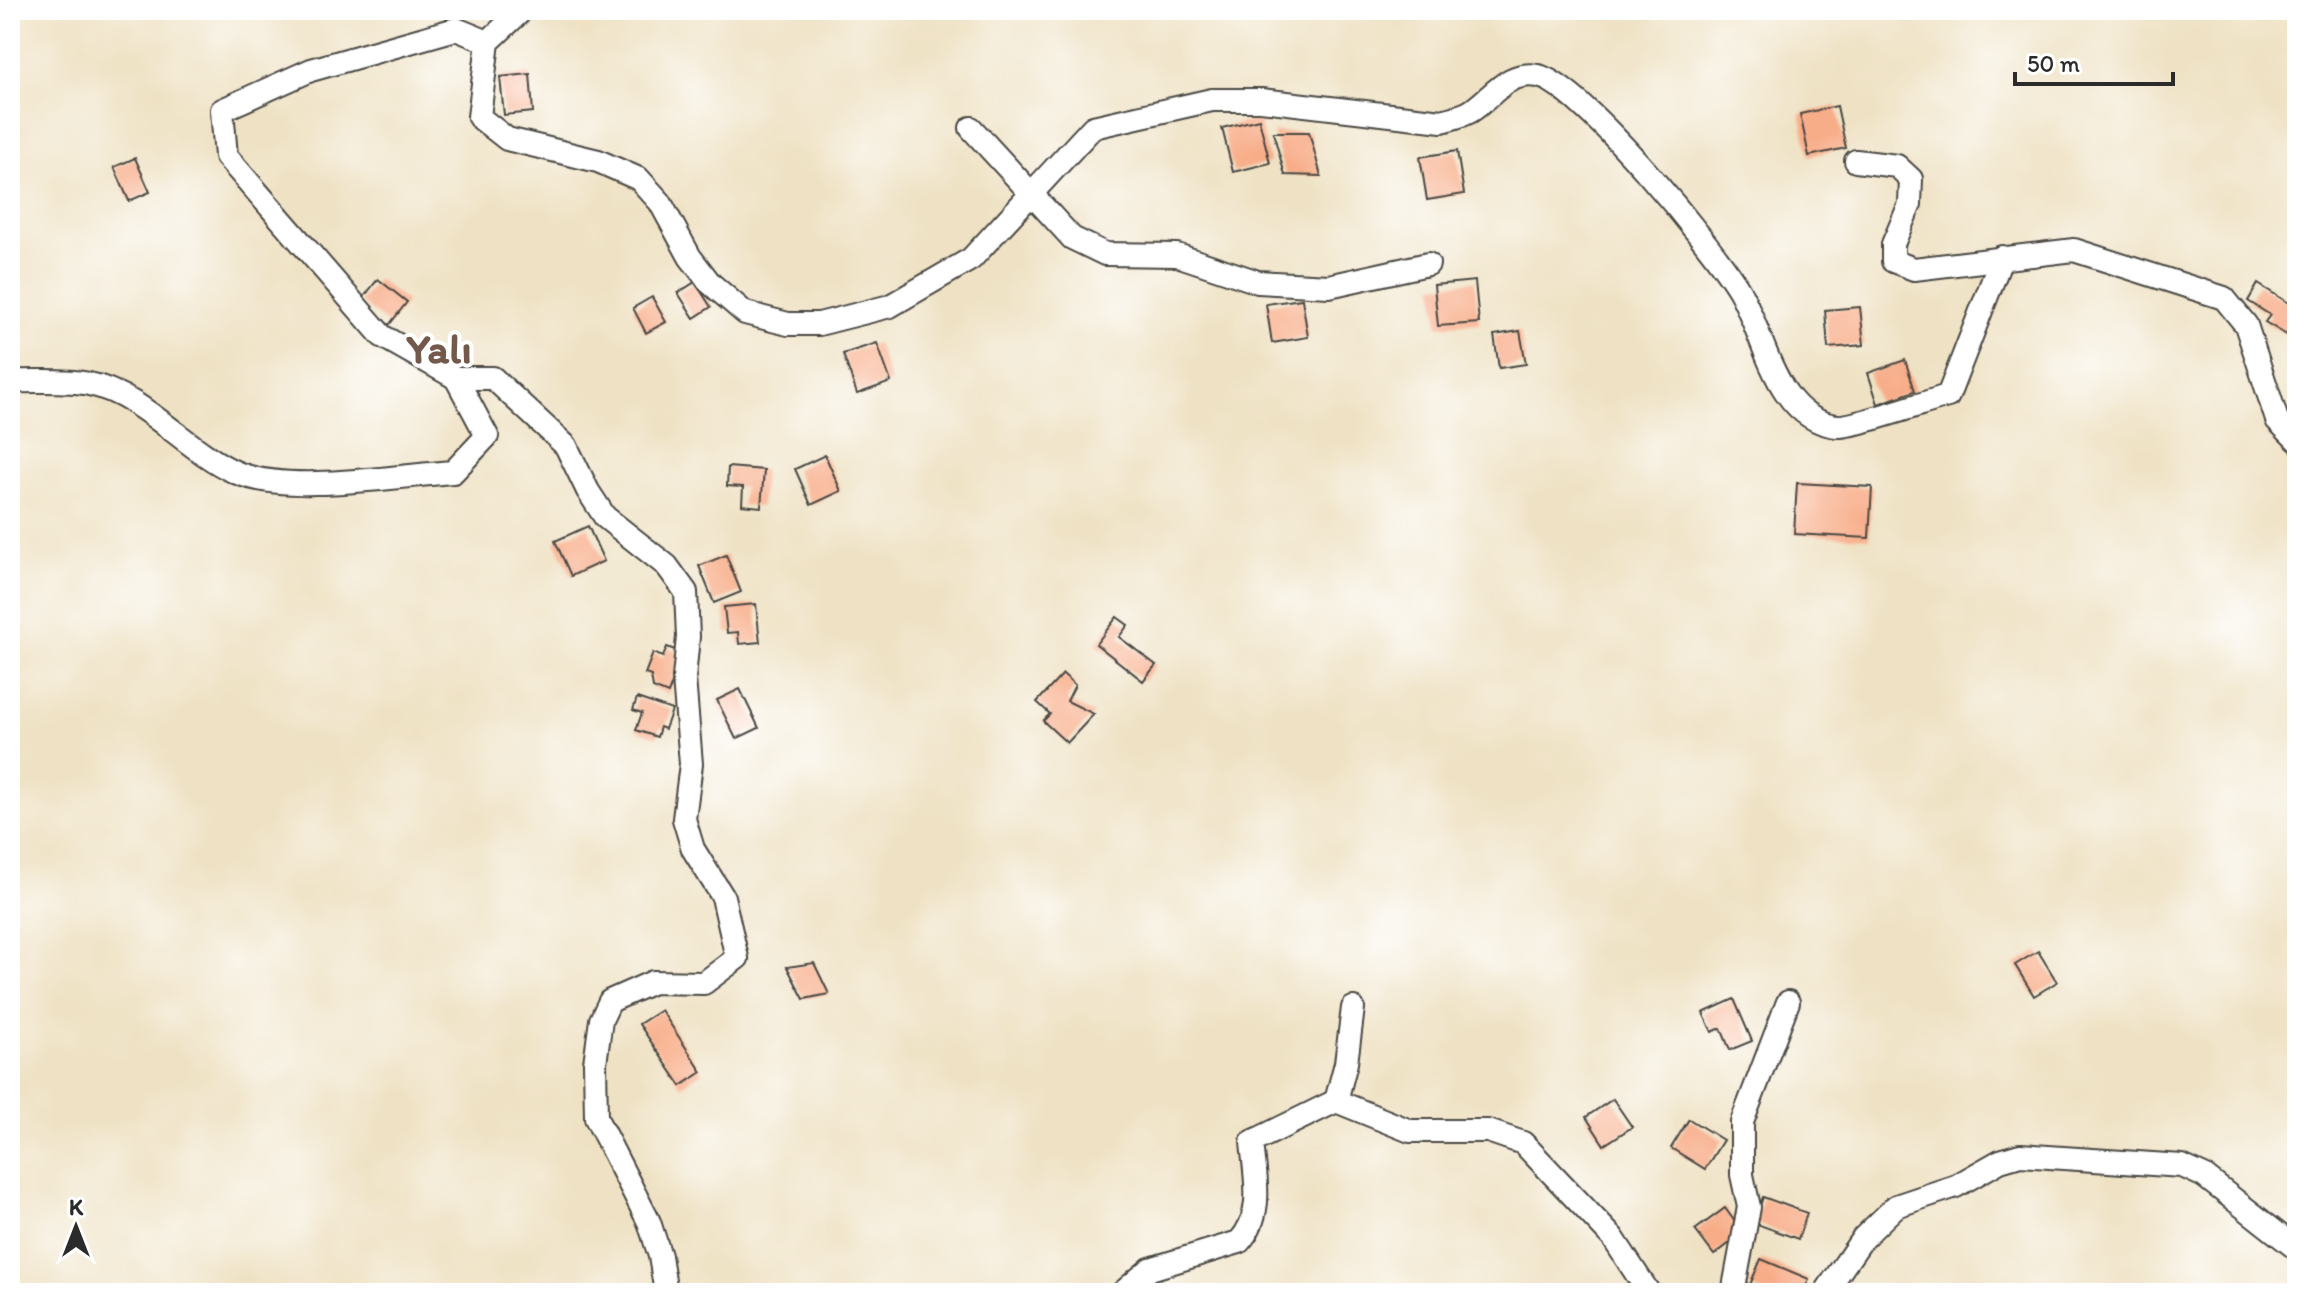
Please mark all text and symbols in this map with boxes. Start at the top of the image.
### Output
scale bar [2015,36,2173,86]
text: 50 m [2027,49,2080,78]
district label: Yalı [406,323,472,374]
north arrow [36,1187,116,1267]
text: K [69,1194,84,1221]

